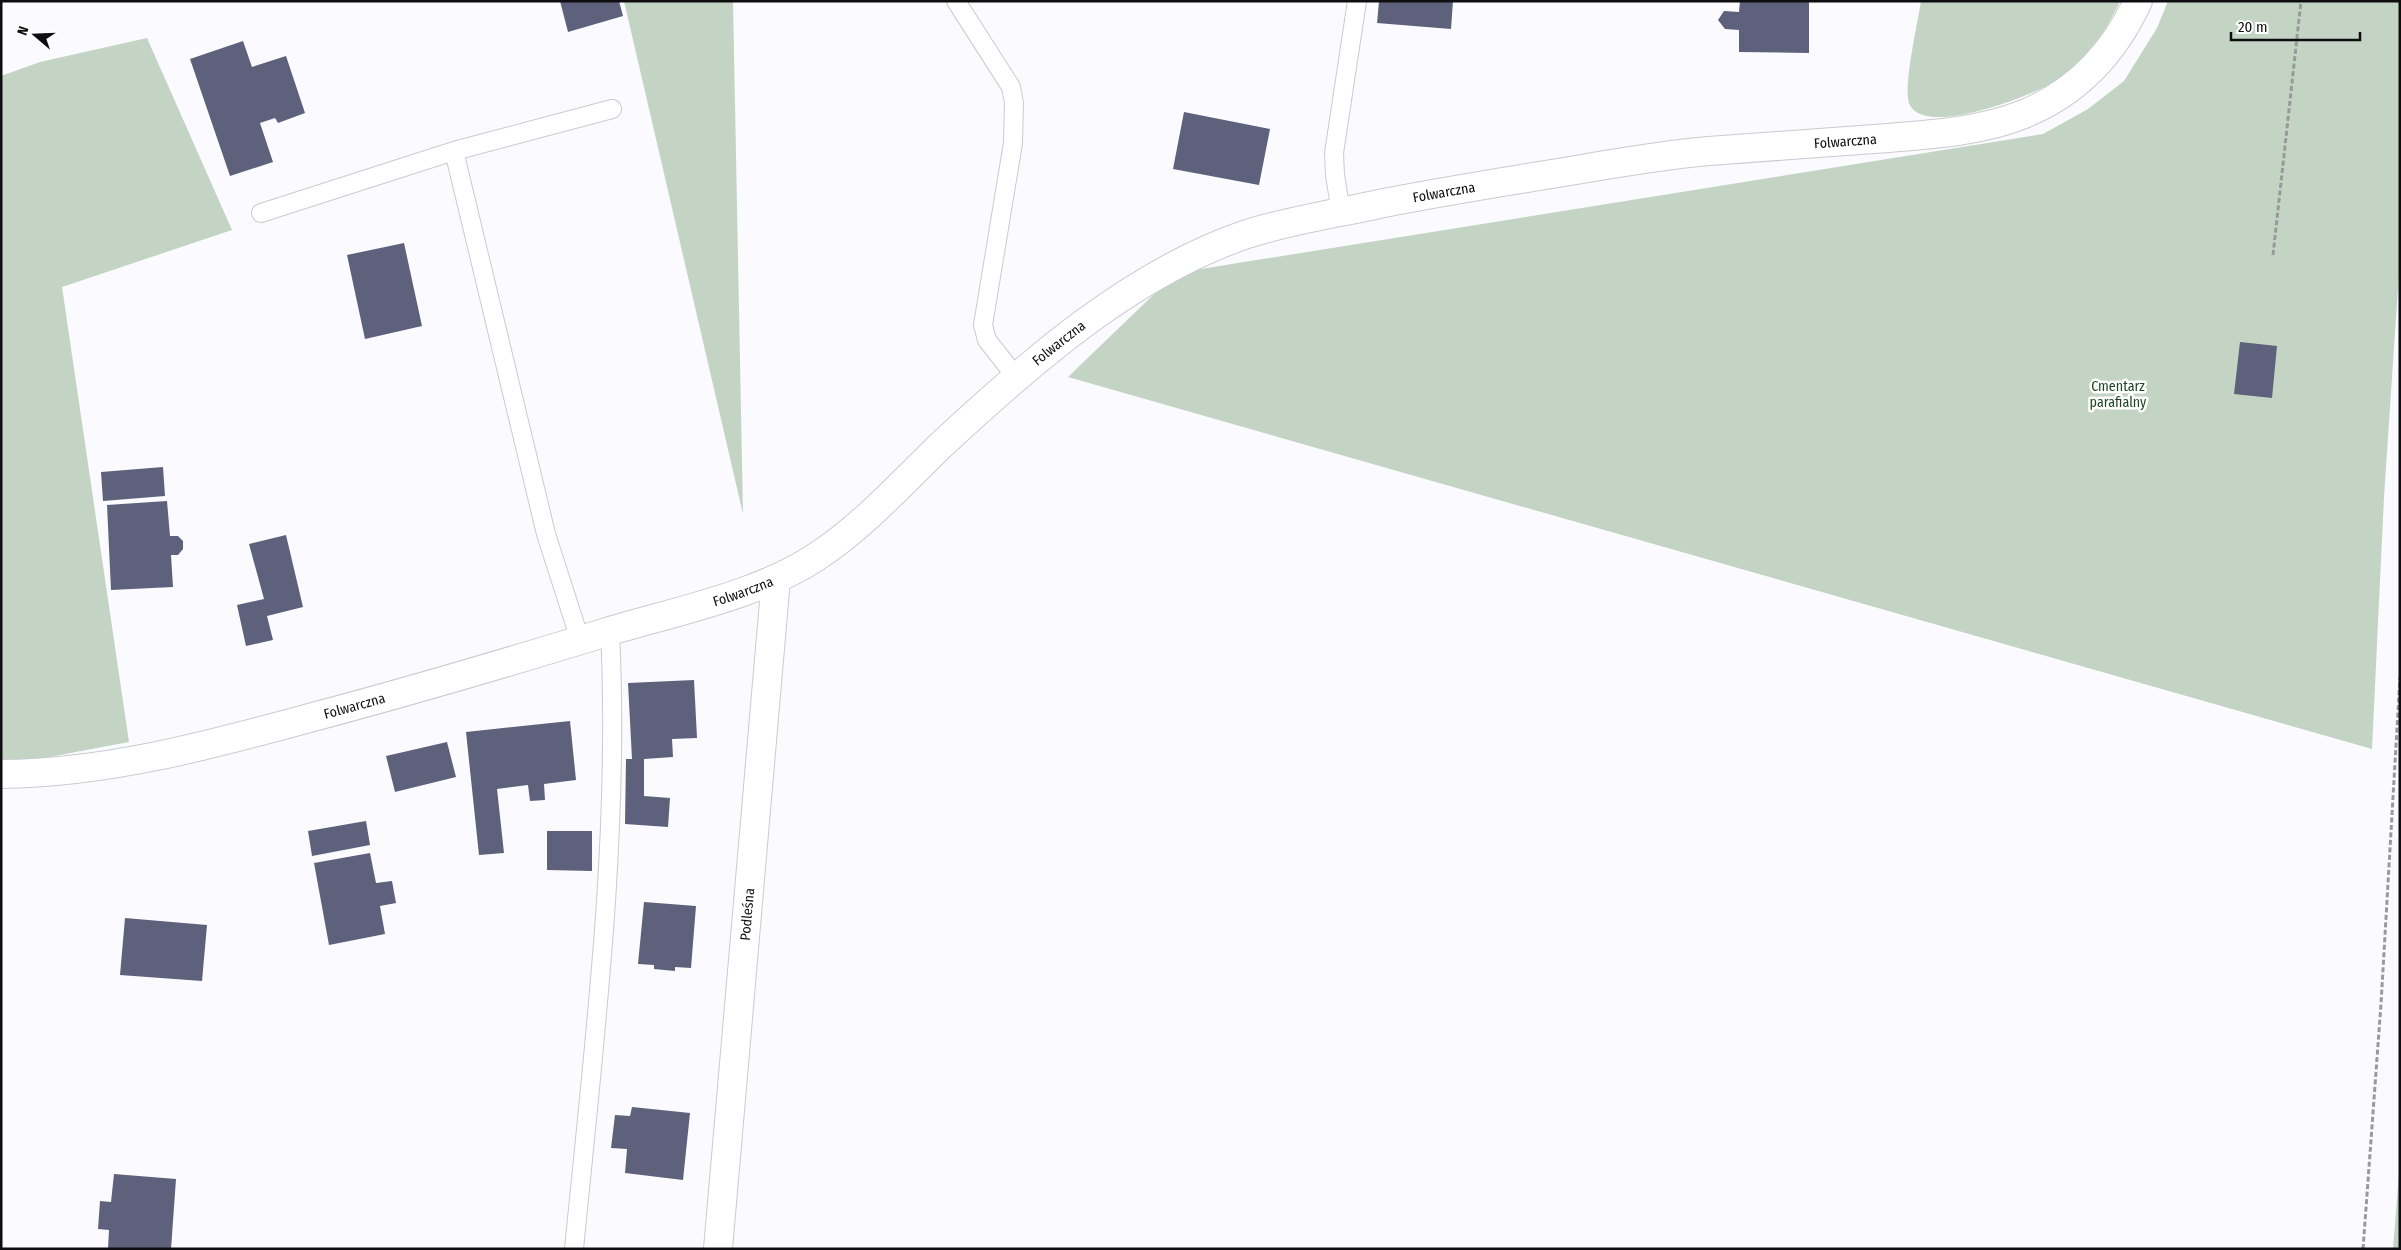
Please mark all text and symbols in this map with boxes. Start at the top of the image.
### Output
north arrow [10,10,60,60]
scale bar [2231,10,2360,42]
text: 20 m [2238,18,2268,36]
text: N [14,24,33,38]
street label: Folwarczna [1813,131,1877,152]
street label: Folwarczna [1411,179,1476,206]
street label: Folwarczna [1029,317,1089,369]
park label: Cmentarz parafialny [2090,378,2147,411]
street label: Folwarczna [711,573,776,610]
street label: Folwarczna [322,690,387,723]
street label: Podleśna [737,887,758,941]

